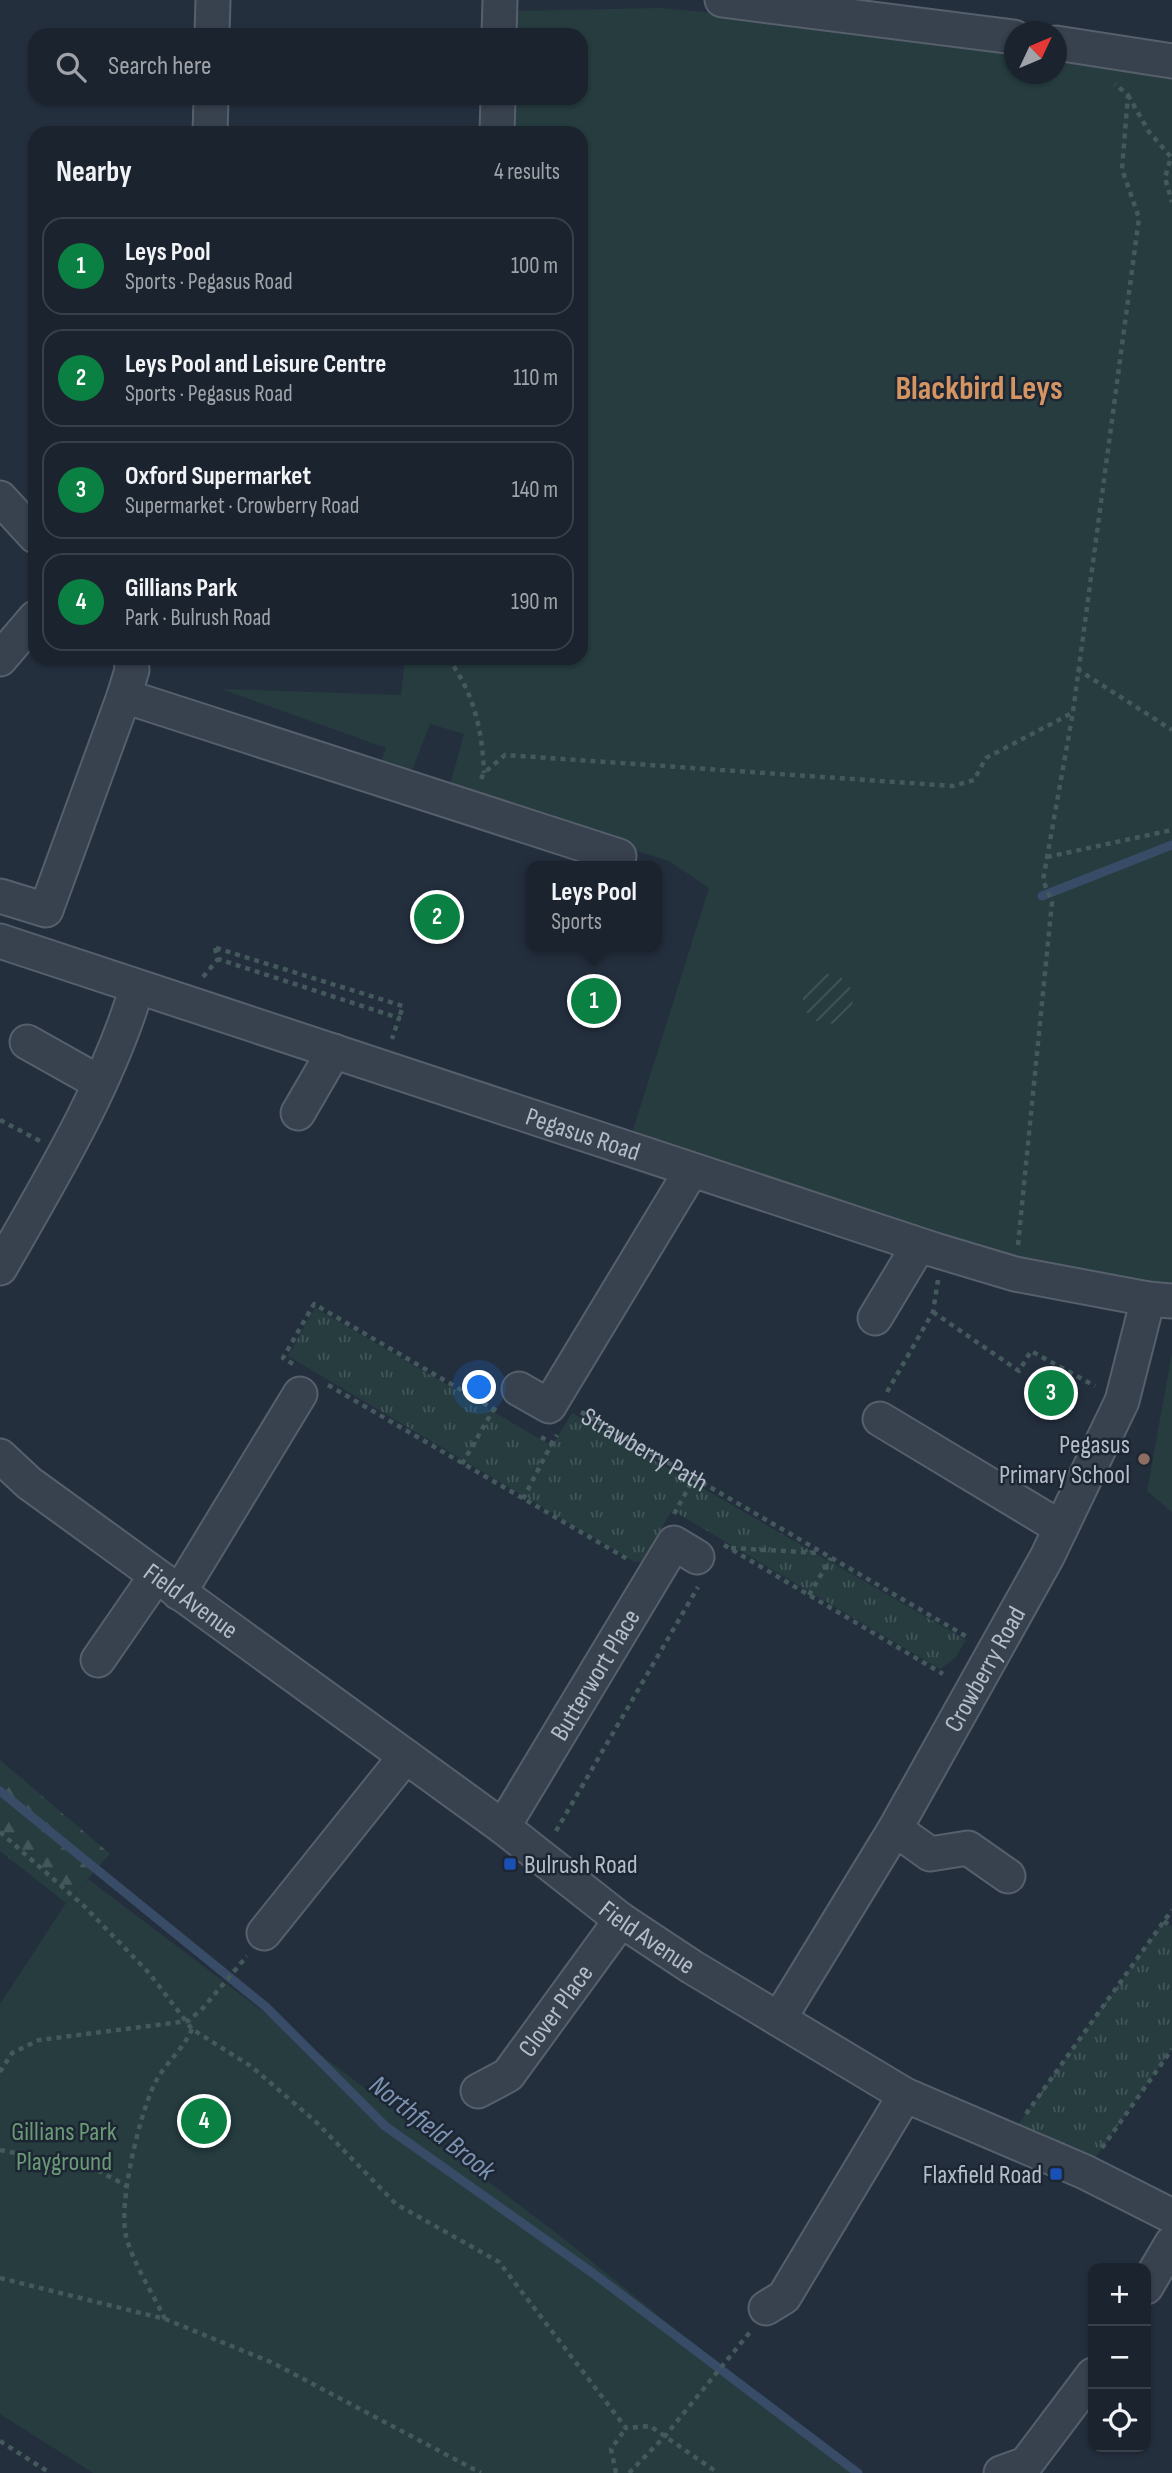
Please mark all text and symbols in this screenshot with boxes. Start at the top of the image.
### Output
north arrow [1004,21,1067,84]
search box [28,28,588,105]
icon: search [52,48,90,86]
text: Search here [108,51,211,82]
text: Nearby [56,154,132,190]
text: 4 results [494,158,560,186]
text: Leys Pool [125,237,211,268]
text: 1 [76,252,86,280]
text: 100 m [511,252,558,280]
text: Sports · Pegasus Road [125,268,293,296]
text: Leys Pool and Leisure Centre [125,349,386,380]
text: 2 [76,364,86,392]
text: 110 m [513,364,558,392]
district label: Blackbird Leys [895,369,1063,409]
text: Sports · Pegasus Road [125,380,293,408]
text: Oxford Supermarket [125,461,311,492]
text: 3 [76,476,86,504]
text: 140 m [512,476,558,504]
text: Supermarket · Crowberry Road [125,492,359,520]
text: Gillians Park [125,573,237,604]
text: 4 [76,588,86,616]
text: 190 m [511,588,558,616]
text: Park · Bulrush Road [125,604,271,632]
popup [526,861,662,952]
text: Leys Pool [551,877,637,908]
pin: 2 [414,891,460,943]
text: Sports [551,908,602,936]
pin: 1 [571,975,617,1027]
street label: Pegasus Road [521,1102,644,1168]
pin: 3 [1028,1367,1074,1419]
your location [462,1370,496,1404]
street label: Strawberry Path [576,1402,713,1499]
place label: Pegasus Primary School [999,1430,1130,1491]
marker: Pegasus Primary School [1136,1451,1152,1467]
street label: Field Avenue [137,1557,243,1646]
street label: Crowberry Road [938,1602,1033,1738]
street label: Butterwort Place [545,1604,648,1747]
place label: Bulrush Road [524,1850,638,1881]
marker: Bulrush Road [502,1856,518,1872]
street label: Field Avenue [592,1895,700,1982]
street label: Clover Place [512,1959,600,2063]
water label: Northfield Brook [363,2069,503,2188]
pin: 4 [181,2095,227,2147]
park label: Gillians Park Playground [11,2117,117,2178]
place label: Flaxfield Road [923,2160,1042,2191]
marker: Flaxfield Road [1048,2166,1064,2182]
map controls [1088,2263,1151,2452]
button: + [1088,2263,1151,2326]
button: − [1088,2326,1151,2389]
button: locate [1088,2389,1151,2452]

